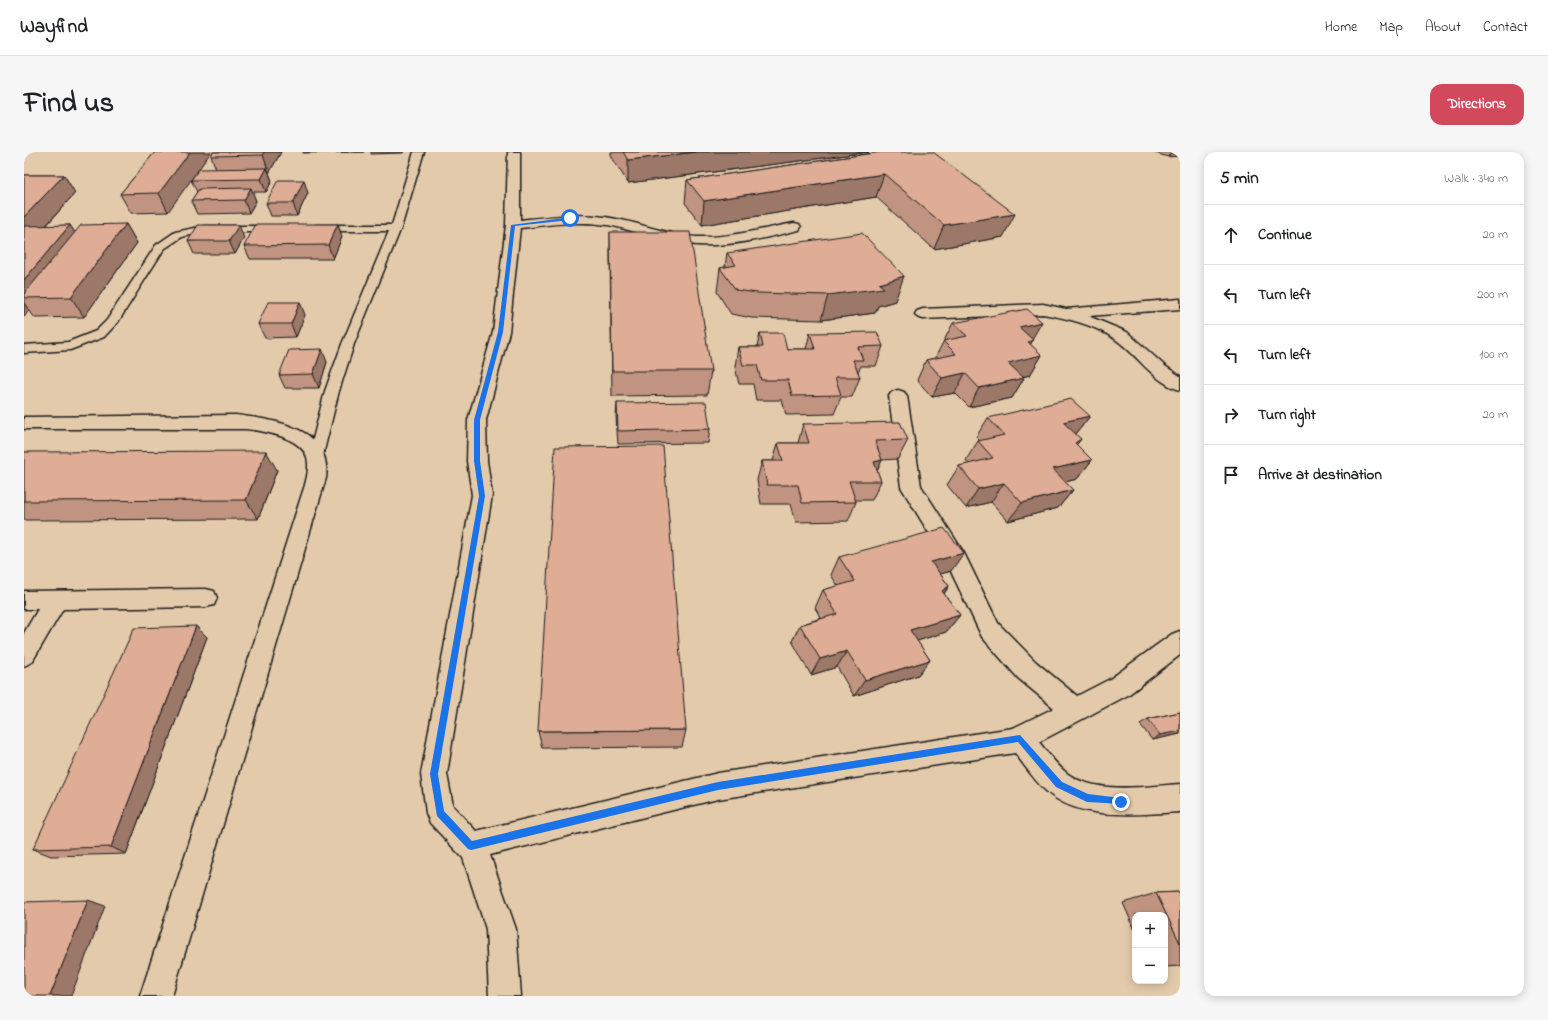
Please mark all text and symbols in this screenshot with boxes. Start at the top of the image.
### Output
text: Wayfind [20,14,88,41]
text: Home [1325,17,1357,38]
text: Map [1379,17,1403,38]
text: About [1425,17,1461,38]
text: Contact [1483,17,1528,38]
text: Find us [24,84,114,125]
button: Directions [1430,84,1524,125]
text: 5 min [1220,166,1259,191]
text: Walk · 340 m [1444,169,1508,188]
route start [561,209,579,227]
icon: ahead [1220,224,1242,246]
text: Continue [1258,224,1312,246]
text: 20 m [1483,225,1508,244]
icon: left [1220,284,1242,306]
text: Turn left [1258,284,1311,306]
text: 200 m [1477,285,1508,304]
icon: left [1220,344,1242,366]
text: Turn left [1258,344,1311,366]
text: 100 m [1479,345,1508,364]
icon: right [1220,404,1242,426]
text: Turn right [1258,404,1316,426]
text: 20 m [1483,405,1508,424]
icon: arrive [1220,464,1242,486]
text: Arrive at destination [1258,464,1382,486]
route end [1112,793,1130,811]
map controls [1132,912,1168,984]
button: + [1132,912,1168,948]
button: − [1132,948,1168,984]

